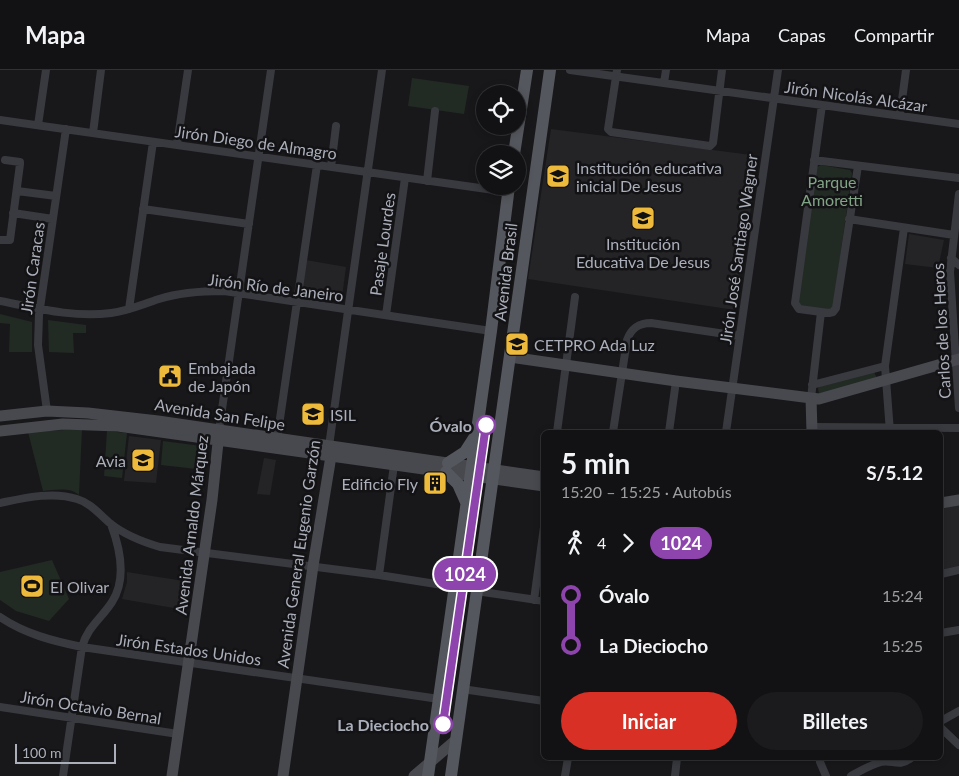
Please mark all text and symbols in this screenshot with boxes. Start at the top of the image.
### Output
text: Mapa [25,20,85,49]
text: Mapa [706,24,750,46]
text: Capas [778,24,826,46]
text: Compartir [854,24,934,46]
street label: Jirón Nicolás Alcázar [783,77,929,115]
map controls [476,85,526,195]
button: locate [476,85,526,135]
street label: Jirón Diego de Almagro [174,121,338,163]
button: layers [476,145,526,195]
street label: Jirón José Santiago Wagner [715,152,761,345]
place label: Institución educativa inicial De Jesus [576,158,722,195]
school or university icon: Institución educativa inicial De Jesus [545,163,571,189]
park label: Parque Amoretti [801,172,863,209]
street label: Pasaje Lourdes [365,191,399,297]
school or university icon: Institución Educativa De Jesus [630,205,656,231]
street label: Jirón Caracas [16,221,48,315]
street label: Avenida Brasil [490,222,520,322]
place label: Institución Educativa De Jesus [576,234,710,271]
street label: Carlos de los Heros [928,263,954,399]
street label: Jirón Río de Janeiro [207,269,345,305]
school or university icon: CETPRO Ada Luz [504,331,530,357]
place label: CETPRO Ada Luz [534,335,655,354]
place label: Embajada de Japón [188,358,256,395]
public building icon: Embajada de Japón [157,363,183,389]
street label: Avenida San Felipe [153,394,287,434]
school or university icon: ISIL [300,401,326,427]
place label: ISIL [330,405,356,424]
marker: Óvalo [476,415,496,435]
place label: Óvalo [430,416,472,435]
street label: Avenida Arnaldo Márquez [171,434,211,616]
street label: Avenida General Eugenio Garzón [273,439,323,669]
text: 5 min [561,446,630,480]
school or university icon: Avia [130,447,156,473]
place label: Avia [96,451,126,470]
text: S/5.12 [866,461,923,484]
building icon: Edificio Fly [422,470,448,496]
place label: Edificio Fly [342,474,419,493]
text: 15:20 – 15:25 · Autobús [561,482,732,501]
icon: walk [561,529,589,557]
icon: forward [614,529,642,557]
text: 1024 [660,532,702,554]
text: 4 [597,533,606,552]
line badge: 1024 [430,558,500,590]
text: 1024 [444,563,486,585]
sports icon: El Olivar [19,573,45,599]
place label: El Olivar [50,577,109,596]
text: Óvalo [599,584,649,607]
text: 15:24 [882,586,923,605]
street label: Jirón Estados Unidos [115,629,263,669]
text: La Dieciocho [599,634,708,657]
text: 15:25 [882,636,923,655]
street label: Jirón Octavio Bernal [19,686,163,728]
button: Iniciar [561,692,737,750]
button: Billetes [747,692,923,750]
marker: La Dieciocho [433,714,453,734]
place label: La Dieciocho [337,715,429,734]
scale bar [15,741,116,764]
text: 100 m [22,744,61,761]

